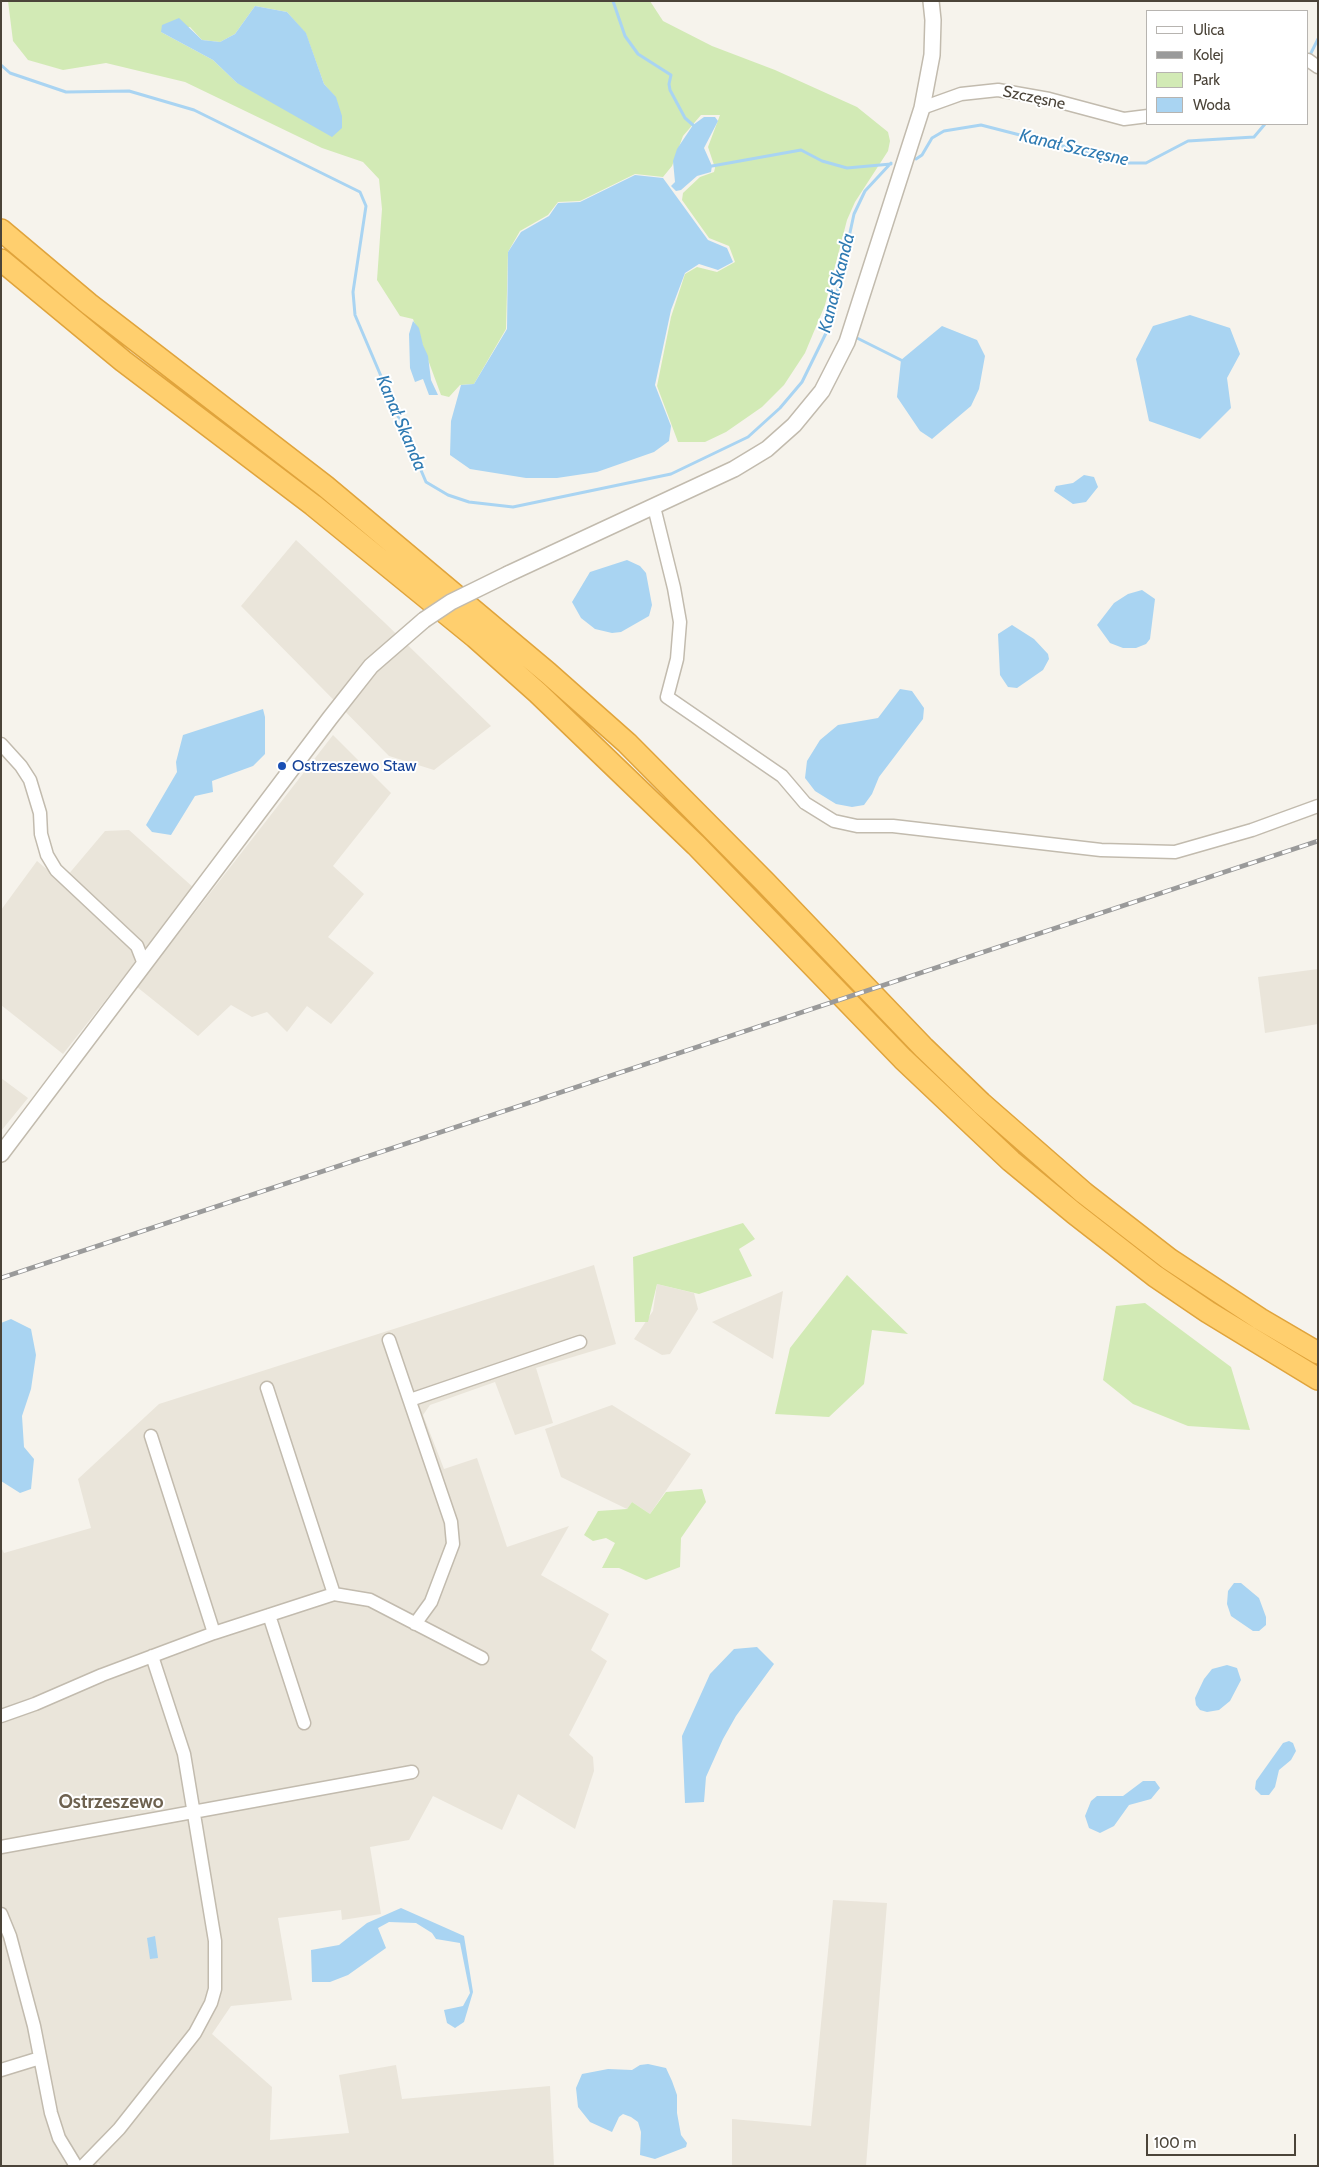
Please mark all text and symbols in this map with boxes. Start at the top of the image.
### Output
legend [1146,10,1309,125]
text: Ulica [1193,21,1224,39]
text: Kolej [1193,46,1224,64]
text: Park [1193,71,1220,89]
street label: Szczęsne [1001,82,1067,114]
text: Woda [1193,96,1230,114]
water label: Kanał Szczęsne [1017,125,1131,171]
water label: Kanał Skanda [814,231,860,335]
water label: Kanał Skanda [371,372,431,474]
place label: Ostrzeszewo Staw [292,756,417,776]
marker: Ostrzeszewo Staw [276,760,288,772]
district label: Ostrzeszewo [59,1791,163,1813]
scale bar [1149,2124,1299,2156]
text: 100 m [1154,2134,1196,2152]

